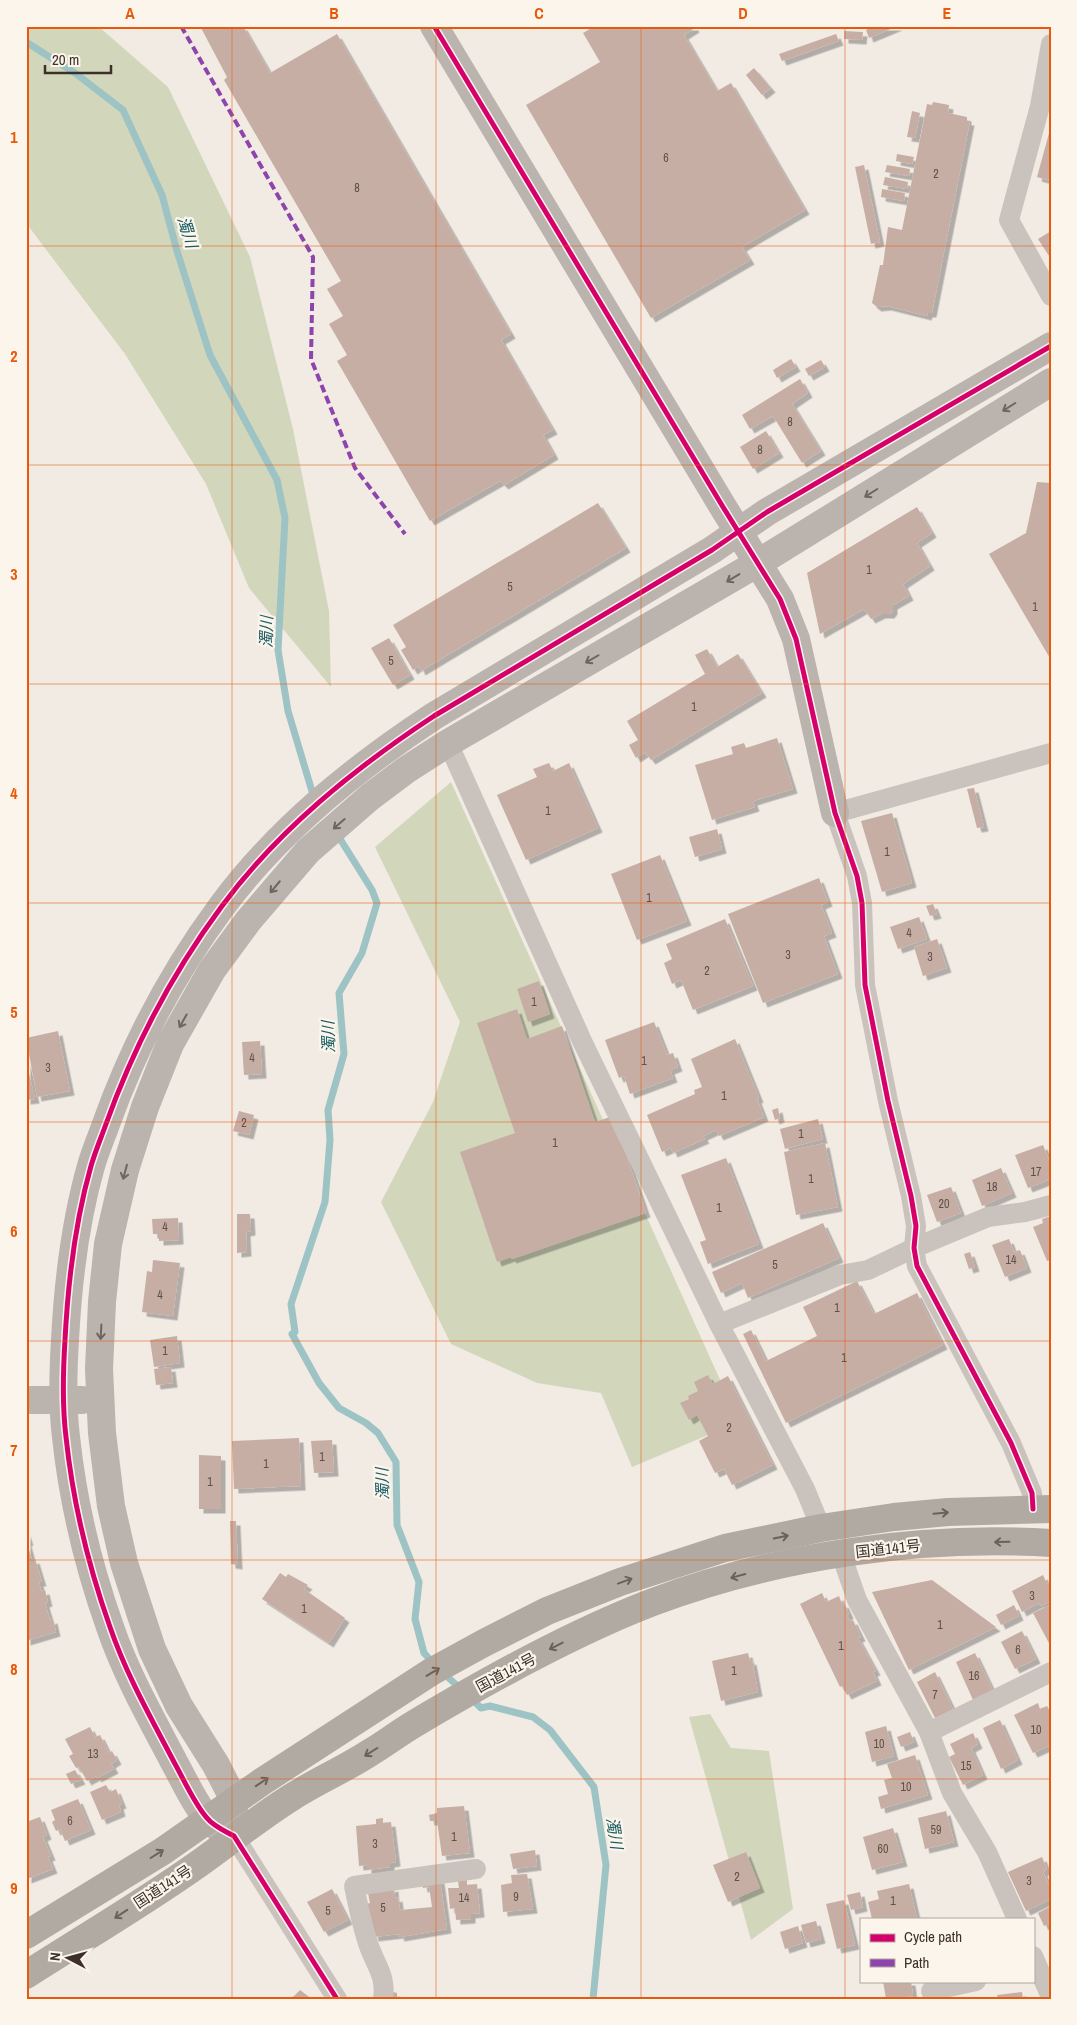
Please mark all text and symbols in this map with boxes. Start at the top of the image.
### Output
text: A [125,2,135,24]
text: B [329,2,339,24]
text: C [534,2,544,24]
text: D [738,2,748,24]
text: E [943,2,952,24]
scale bar [45,42,111,74]
text: 20 m [52,49,79,70]
text: 1 [10,126,18,148]
house number: 6 [663,150,669,166]
house number: 2 [933,166,939,182]
house number: 8 [354,180,360,196]
water label: 濁川 [173,213,204,252]
text: 2 [10,345,18,367]
one-way arrow [1003,403,1017,413]
house number: 8 [787,414,793,430]
house number: 8 [757,442,763,458]
one-way arrow [865,488,879,498]
house number: 1 [866,562,872,578]
text: 3 [10,563,18,585]
one-way arrow [726,573,740,583]
house number: 5 [507,579,513,595]
house number: 1 [1032,599,1038,615]
water label: 濁川 [255,614,277,648]
house number: 5 [388,653,394,669]
one-way arrow [585,654,599,664]
house number: 1 [691,699,697,715]
text: 4 [10,782,18,804]
house number: 1 [545,803,551,819]
one-way arrow [332,818,345,829]
house number: 1 [884,844,890,860]
one-way arrow [270,881,281,894]
house number: 1 [646,890,652,906]
house number: 4 [906,925,912,941]
house number: 3 [785,947,791,963]
house number: 3 [927,949,933,965]
house number: 2 [704,963,710,979]
house number: 1 [531,994,537,1010]
text: 5 [10,1001,18,1023]
one-way arrow [178,1013,188,1027]
water label: 濁川 [316,1019,340,1053]
house number: 4 [249,1050,255,1066]
house number: 1 [641,1053,647,1069]
house number: 3 [45,1060,51,1076]
house number: 1 [721,1088,727,1104]
house number: 2 [241,1115,247,1131]
house number: 1 [798,1126,804,1142]
house number: 1 [552,1135,558,1151]
one-way arrow [120,1163,129,1179]
house number: 17 [1031,1164,1042,1180]
house number: 1 [808,1171,814,1187]
house number: 18 [987,1179,997,1195]
house number: 20 [939,1196,949,1212]
house number: 1 [716,1200,722,1216]
house number: 4 [162,1219,168,1235]
text: 6 [10,1220,18,1242]
house number: 14 [1006,1252,1017,1268]
house number: 5 [772,1257,778,1273]
house number: 4 [157,1287,163,1303]
house number: 1 [834,1300,840,1316]
one-way arrow [96,1324,105,1340]
house number: 1 [162,1343,168,1359]
house number: 1 [841,1350,847,1366]
house number: 2 [726,1420,732,1436]
text: 7 [10,1439,18,1461]
house number: 1 [319,1449,325,1465]
house number: 1 [263,1456,269,1472]
water label: 濁川 [370,1466,394,1500]
house number: 1 [207,1474,213,1490]
one-way arrow [933,1508,949,1517]
one-way arrow [772,1531,788,1541]
street label: 国道141号 [854,1535,922,1562]
one-way arrow [994,1537,1010,1547]
one-way arrow [730,1572,746,1582]
one-way arrow [616,1576,632,1585]
house number: 3 [1029,1588,1035,1604]
house number: 1 [301,1601,307,1617]
house number: 1 [937,1617,943,1633]
house number: 1 [838,1638,844,1654]
one-way arrow [549,1641,564,1651]
house number: 6 [1015,1642,1021,1658]
street label: 国道141号 [472,1648,540,1697]
text: 8 [10,1658,18,1680]
house number: 1 [731,1663,737,1679]
one-way arrow [426,1666,440,1676]
house number: 16 [969,1668,979,1684]
house number: 7 [932,1687,938,1703]
house number: 10 [1031,1722,1041,1738]
house number: 10 [874,1736,884,1752]
house number: 13 [88,1746,98,1762]
one-way arrow [365,1747,379,1757]
house number: 15 [961,1758,972,1774]
one-way arrow [255,1776,269,1787]
house number: 10 [901,1779,911,1795]
house number: 6 [67,1813,73,1829]
water label: 濁川 [602,1815,629,1852]
house number: 59 [931,1822,941,1838]
house number: 1 [451,1829,457,1845]
house number: 3 [372,1836,378,1852]
house number: 60 [878,1841,888,1857]
one-way arrow [150,1849,164,1859]
street label: 国道141号 [130,1860,196,1913]
house number: 2 [734,1869,740,1885]
house number: 3 [1026,1873,1032,1889]
text: 9 [10,1877,18,1899]
house number: 9 [513,1889,519,1905]
house number: 14 [459,1890,470,1906]
house number: 1 [890,1893,896,1909]
house number: 5 [380,1900,386,1916]
house number: 5 [325,1903,331,1919]
one-way arrow [115,1909,129,1919]
legend [860,1918,1034,1982]
text: Cycle path [904,1926,962,1947]
north arrow [42,1932,92,1982]
text: N [46,1952,64,1962]
text: Path [904,1952,929,1973]

